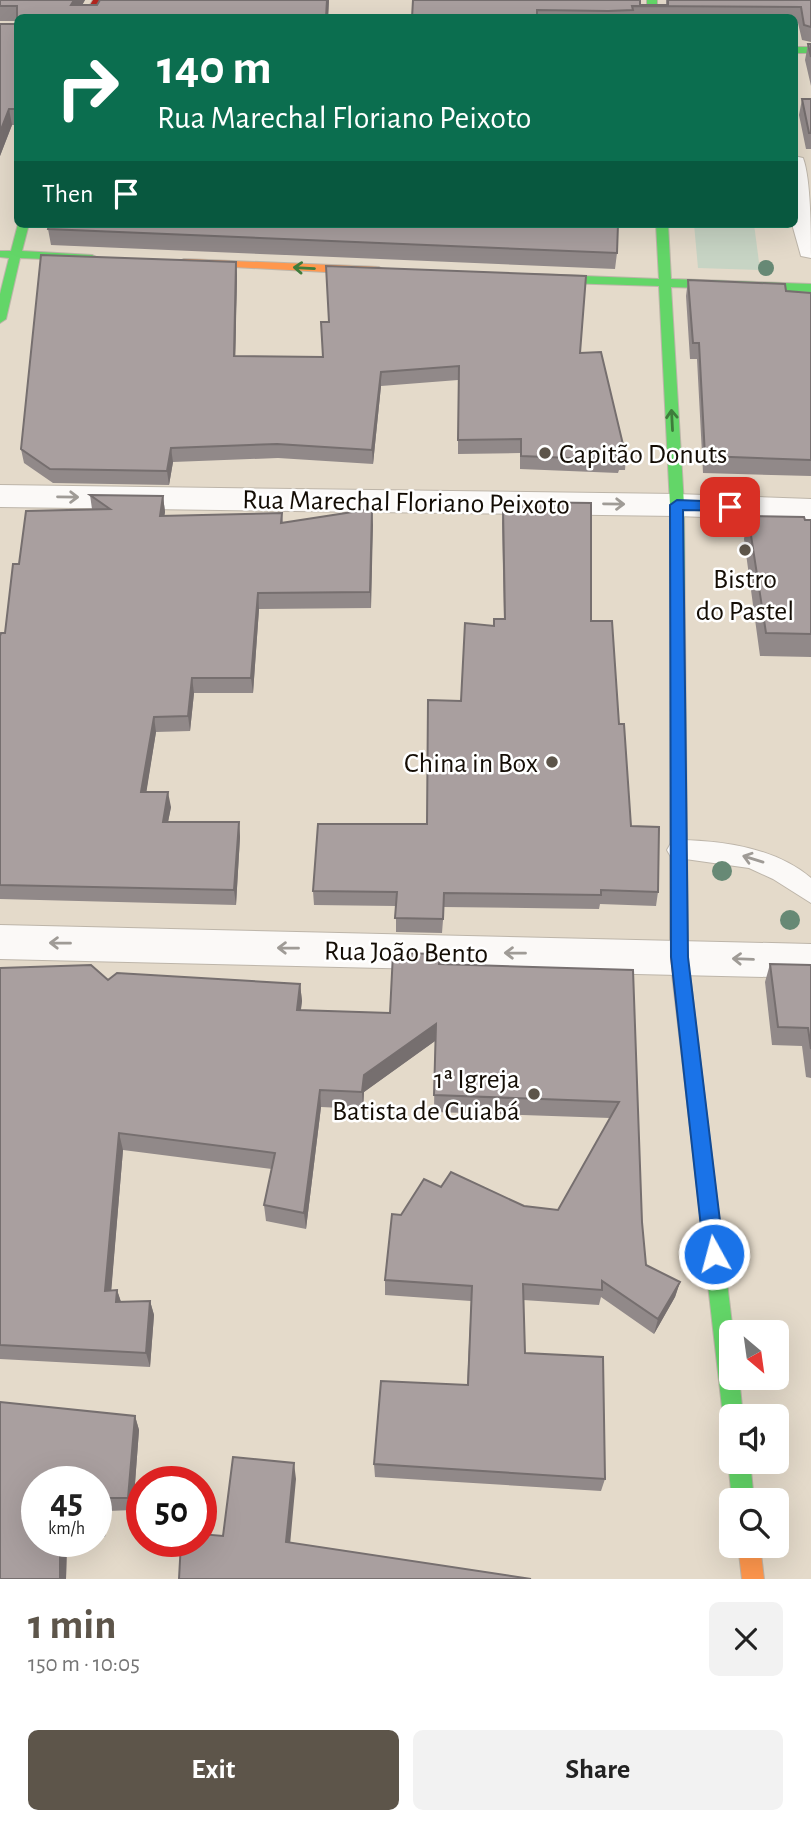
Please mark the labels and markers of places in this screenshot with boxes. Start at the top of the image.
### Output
place label: Capitão Donuts [559,441,727,469]
marker: Capitão Donuts [537,445,553,461]
pin [700,477,760,537]
marker: Bistro do Pastel [737,542,753,558]
place label: Bistro do Pastel [696,566,794,626]
place label: China in Box [404,750,538,778]
marker: China in Box [544,754,560,770]
place label: 1ª Igreja Batista de Cuiabá [332,1066,520,1126]
marker: 1ª Igreja Batista de Cuiabá [526,1086,542,1102]

